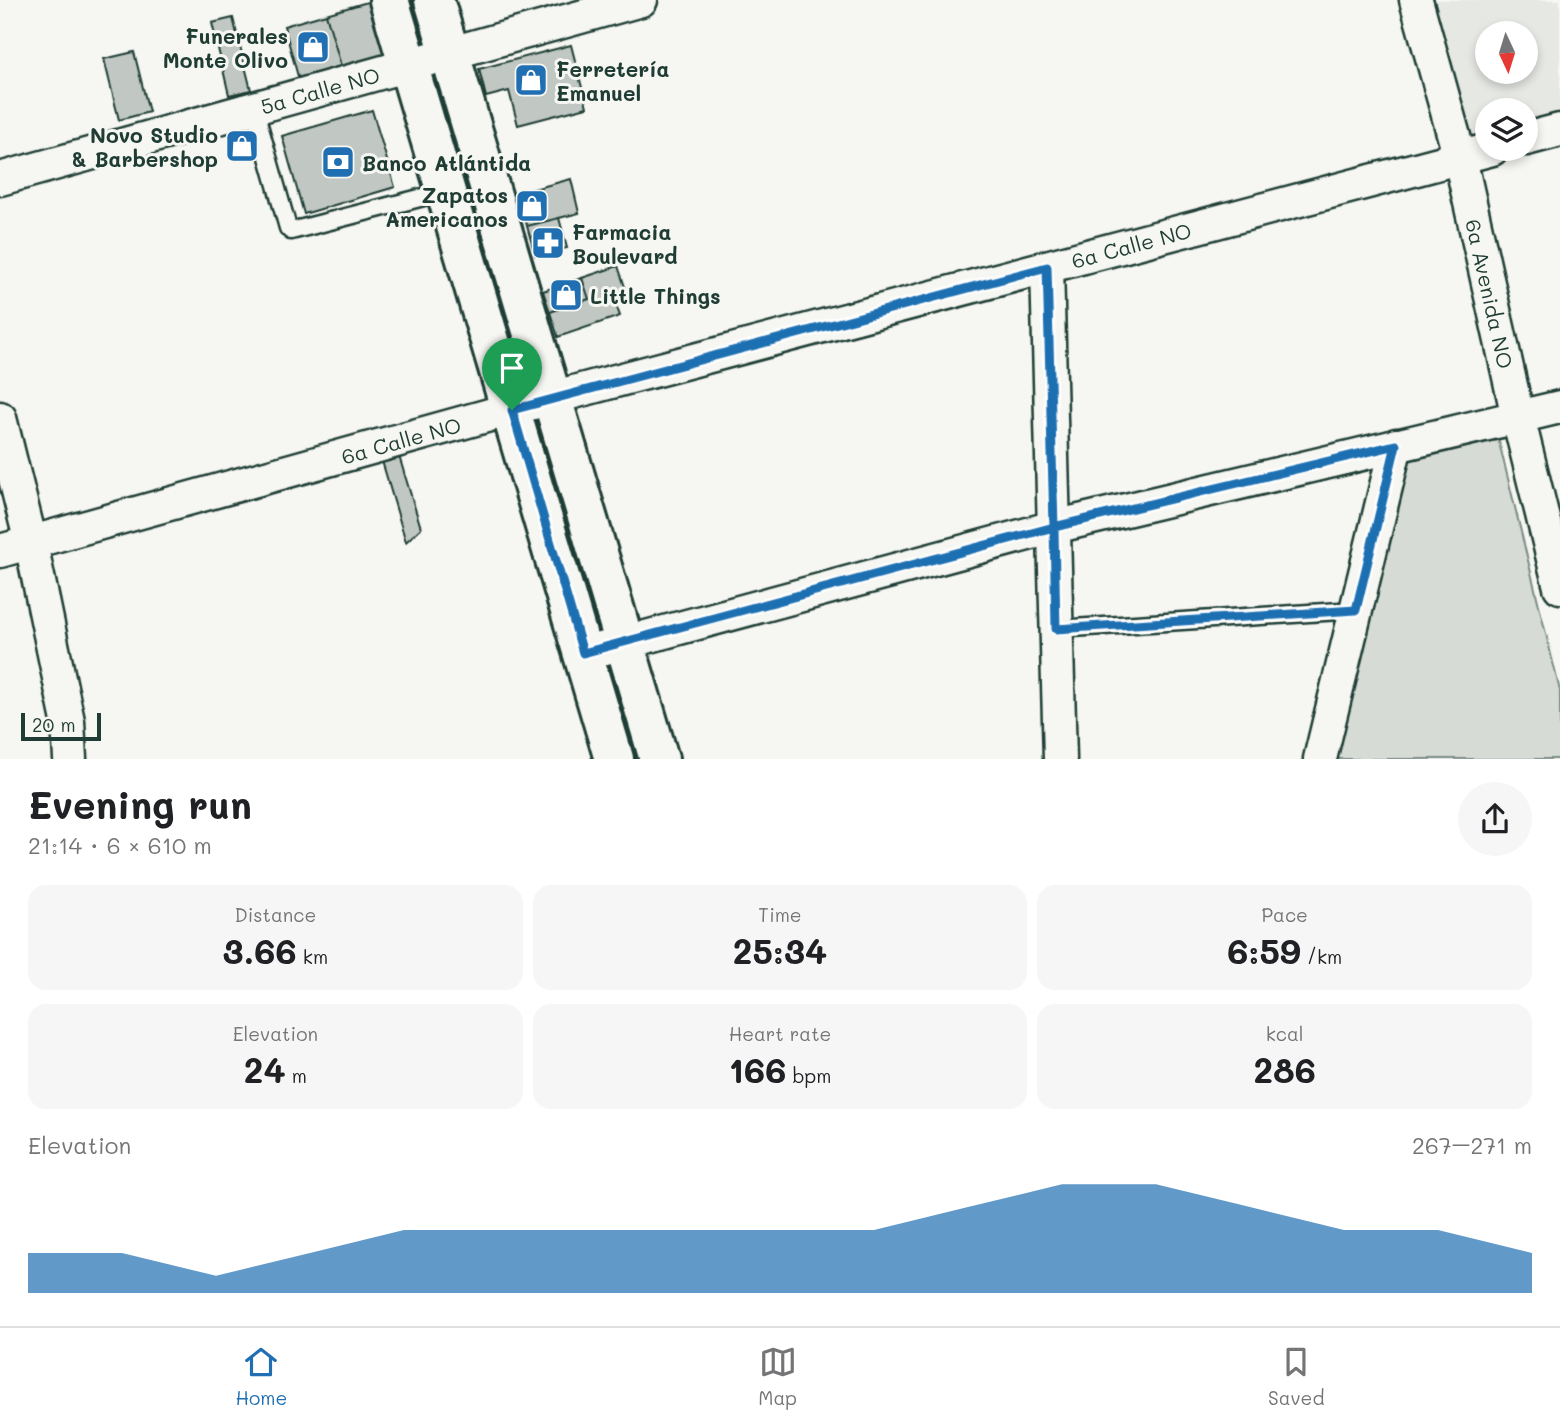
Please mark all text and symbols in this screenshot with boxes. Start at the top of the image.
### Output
north arrow [1475,21,1538,84]
map controls [1475,21,1538,161]
place label: Funerales Monte Olivo [163,22,288,73]
shop icon: Funerales Monte Olivo [294,28,332,66]
place label: Ferretería Emanuel [556,55,670,106]
street label: 5a Calle NO [257,60,382,119]
shop icon: Ferretería Emanuel [512,61,550,99]
button: layers [1475,98,1538,161]
place label: Novo Studio & Barbershop [71,121,218,172]
shop icon: Novo Studio & Barbershop [223,127,261,165]
bank icon: Banco Atlántida [319,143,357,181]
place label: Banco Atlántida [362,149,531,176]
place label: Zapatos Americanos [385,181,508,232]
shop icon: Zapatos Americanos [513,187,551,225]
street label: 6a Calle NO [1068,216,1194,273]
street label: 6a Avenida NO [1461,216,1520,371]
place label: Farmacia Boulevard [572,218,678,269]
pharmacy icon: Farmacia Boulevard [529,224,567,262]
shop icon: Little Things [547,276,585,314]
place label: Little Things [590,282,721,309]
pin [482,338,542,410]
icon: arrive [493,349,531,387]
street label: 6a Calle NO [338,410,464,469]
scale bar [21,710,102,742]
text: 20 m [32,712,76,737]
text: Evening run [28,779,252,829]
button: share [1458,782,1532,856]
text: 21:14 · 6 × 610 m [28,830,212,860]
text: Distance [234,902,316,927]
text: Time [758,902,802,927]
text: Pace [1261,902,1308,927]
text: 3.66 [223,927,297,973]
text: 25:34 [733,927,827,973]
text: 6:59 [1227,927,1301,973]
text: km [297,944,328,969]
text: /km [1301,944,1342,969]
text: Elevation [233,1021,318,1046]
text: Heart rate [729,1021,831,1046]
text: kcal [1266,1021,1304,1046]
text: 24 [244,1046,286,1092]
text: 166 [729,1046,786,1092]
text: 286 [1253,1046,1316,1092]
text: m [286,1063,307,1088]
text: bpm [786,1063,831,1088]
text: Elevation [28,1130,131,1160]
text: 267–271 m [1412,1130,1532,1160]
tab: Home [236,1343,287,1410]
tab: Map [758,1343,797,1410]
tab: Saved [1268,1343,1324,1410]

